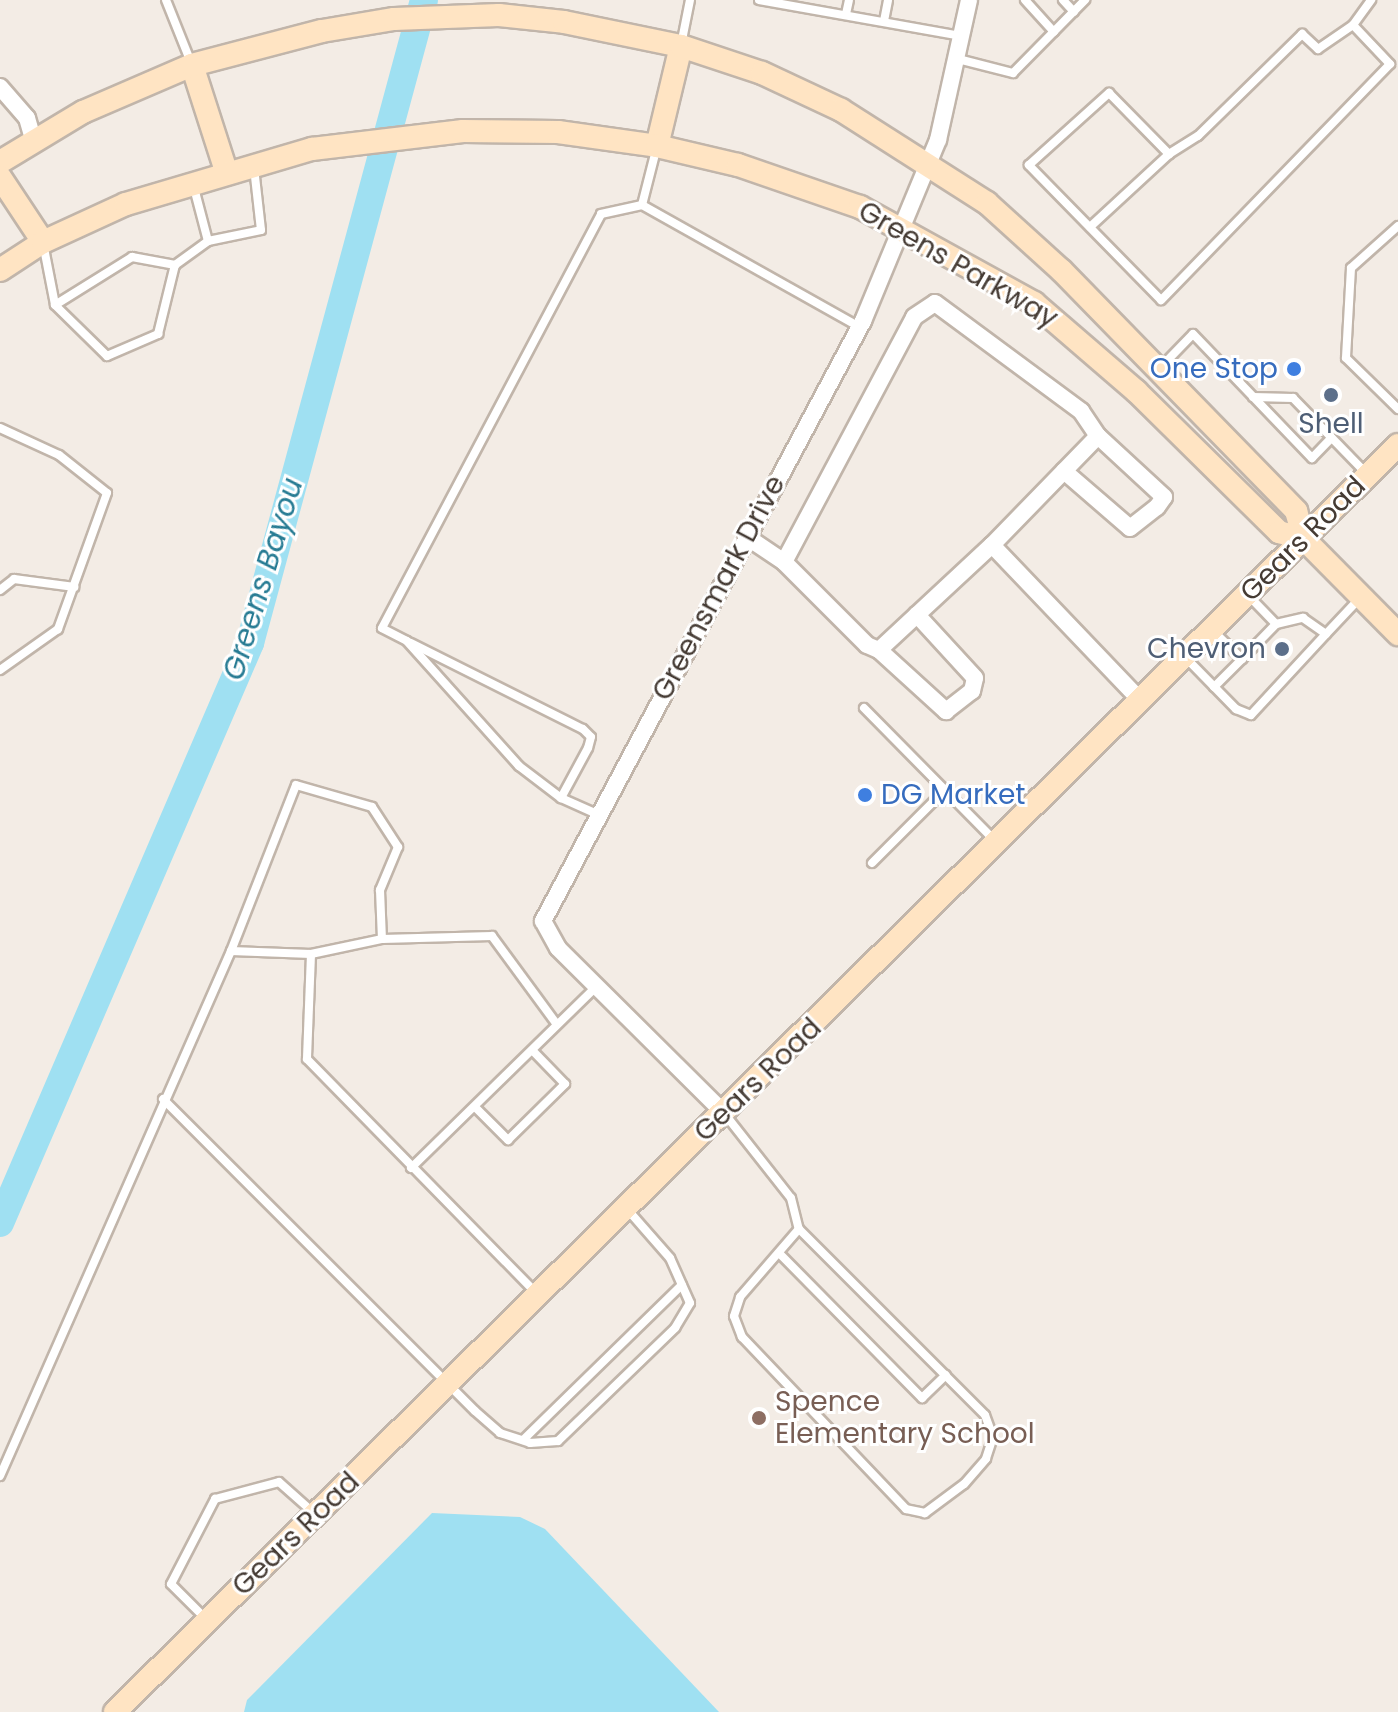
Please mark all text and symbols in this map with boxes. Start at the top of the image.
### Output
street label: Greens Parkway [852,194,1064,336]
place label: One Stop [1150,352,1278,386]
marker: One Stop [1285,360,1303,378]
marker: Shell [1322,386,1340,404]
place label: Shell [1298,407,1364,441]
street label: Gears Road [1233,469,1373,609]
street label: Greensmark Drive [646,470,792,706]
water label: Greens Bayou [215,474,311,684]
place label: Chevron [1147,632,1266,666]
marker: Chevron [1273,640,1291,658]
place label: DG Market [881,778,1026,812]
marker: DG Market [856,786,874,804]
street label: Gears Road [688,1011,828,1149]
place label: Spence Elementary School [775,1385,1035,1451]
marker: Spence Elementary School [750,1409,768,1427]
street label: Gears Road [226,1465,366,1603]

